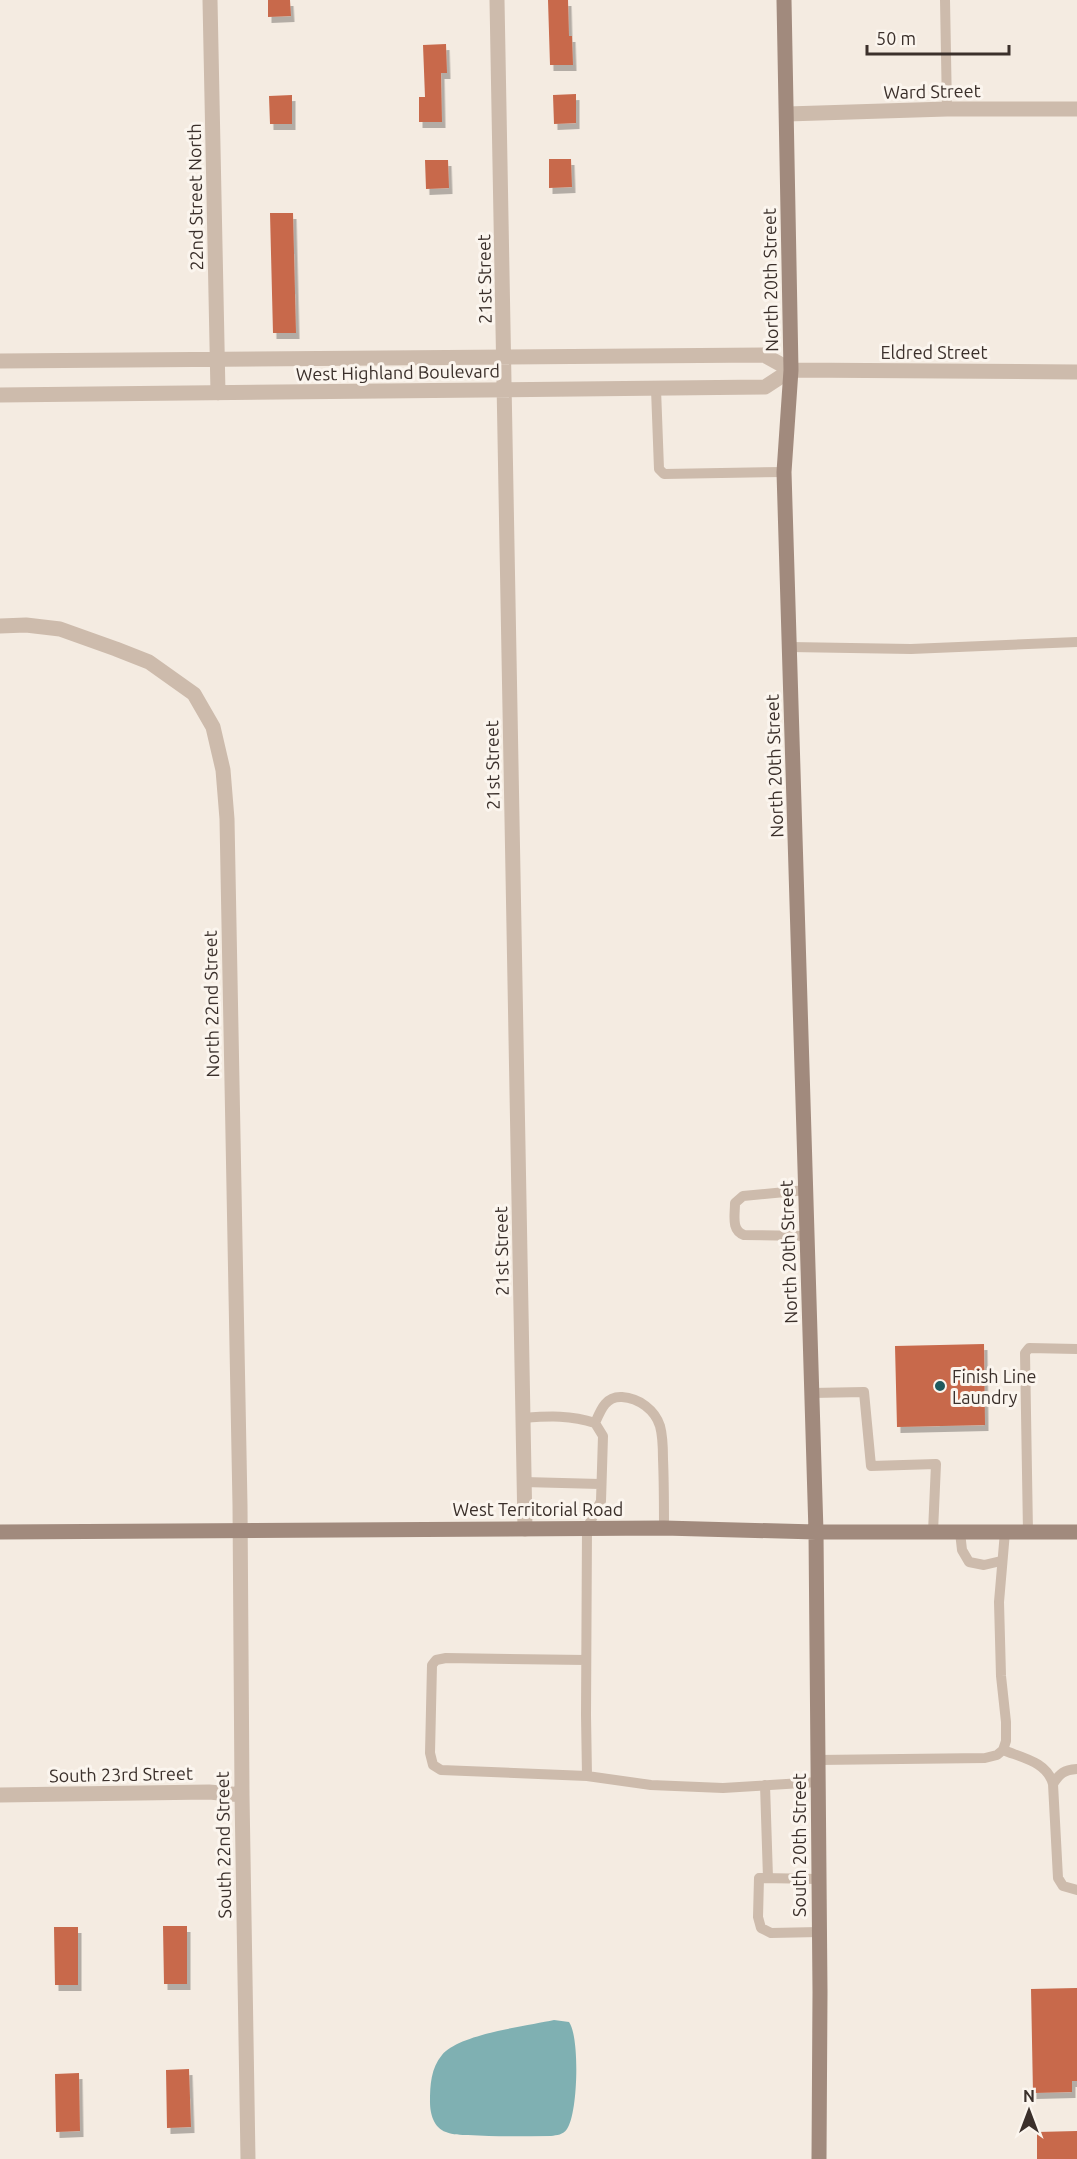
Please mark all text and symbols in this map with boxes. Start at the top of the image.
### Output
scale bar [867,18,1010,56]
text: 50 m [876,28,916,48]
street label: Ward Street [883,80,981,102]
street label: 22nd Street North [184,123,206,271]
street label: North 20th Street [759,208,781,352]
street label: 21st Street [473,234,495,324]
street label: Eldred Street [881,342,988,362]
street label: West Highland Boulevard [296,360,500,384]
street label: North 20th Street [761,694,787,838]
street label: 21st Street [481,720,503,810]
street label: North 22nd Street [200,930,222,1078]
street label: North 20th Street [775,1180,801,1324]
street label: 21st Street [490,1206,512,1296]
place label: Finish Line Laundry [952,1366,1036,1407]
marker: Finish Line Laundry [933,1379,947,1393]
street label: West Territorial Road [453,1499,623,1519]
street label: South 23rd Street [49,1763,193,1785]
street label: South 22nd Street [212,1771,234,1919]
street label: South 20th Street [789,1773,809,1917]
north arrow [999,2081,1059,2141]
text: N [1023,2087,1035,2105]

